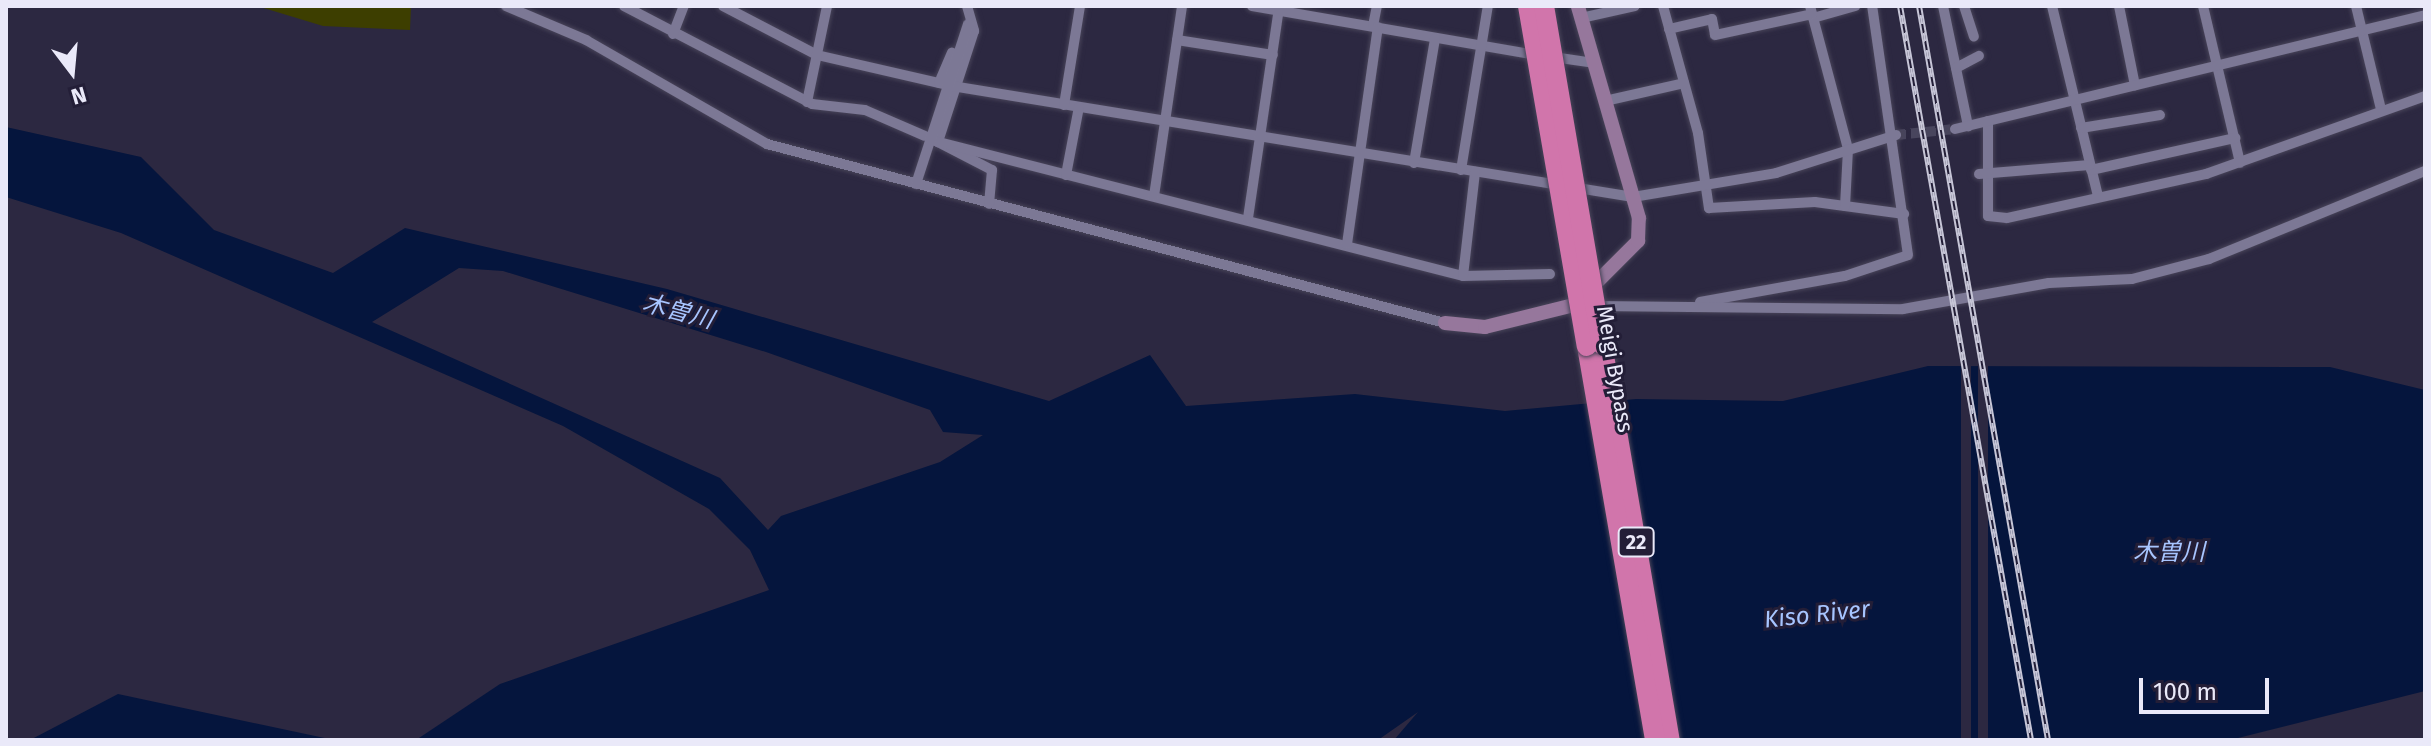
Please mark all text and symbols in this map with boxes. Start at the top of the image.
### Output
north arrow [32,32,112,112]
text: N [68,81,89,111]
water label: 木曽川 [639,289,717,335]
street label: Meigi Bypass [1591,304,1639,434]
road number: 22 [1616,526,1656,558]
water label: 木曽川 [2133,539,2205,567]
water label: Kiso River [1763,595,1871,635]
scale bar [2143,662,2273,712]
text: 100 m [2153,678,2217,706]

